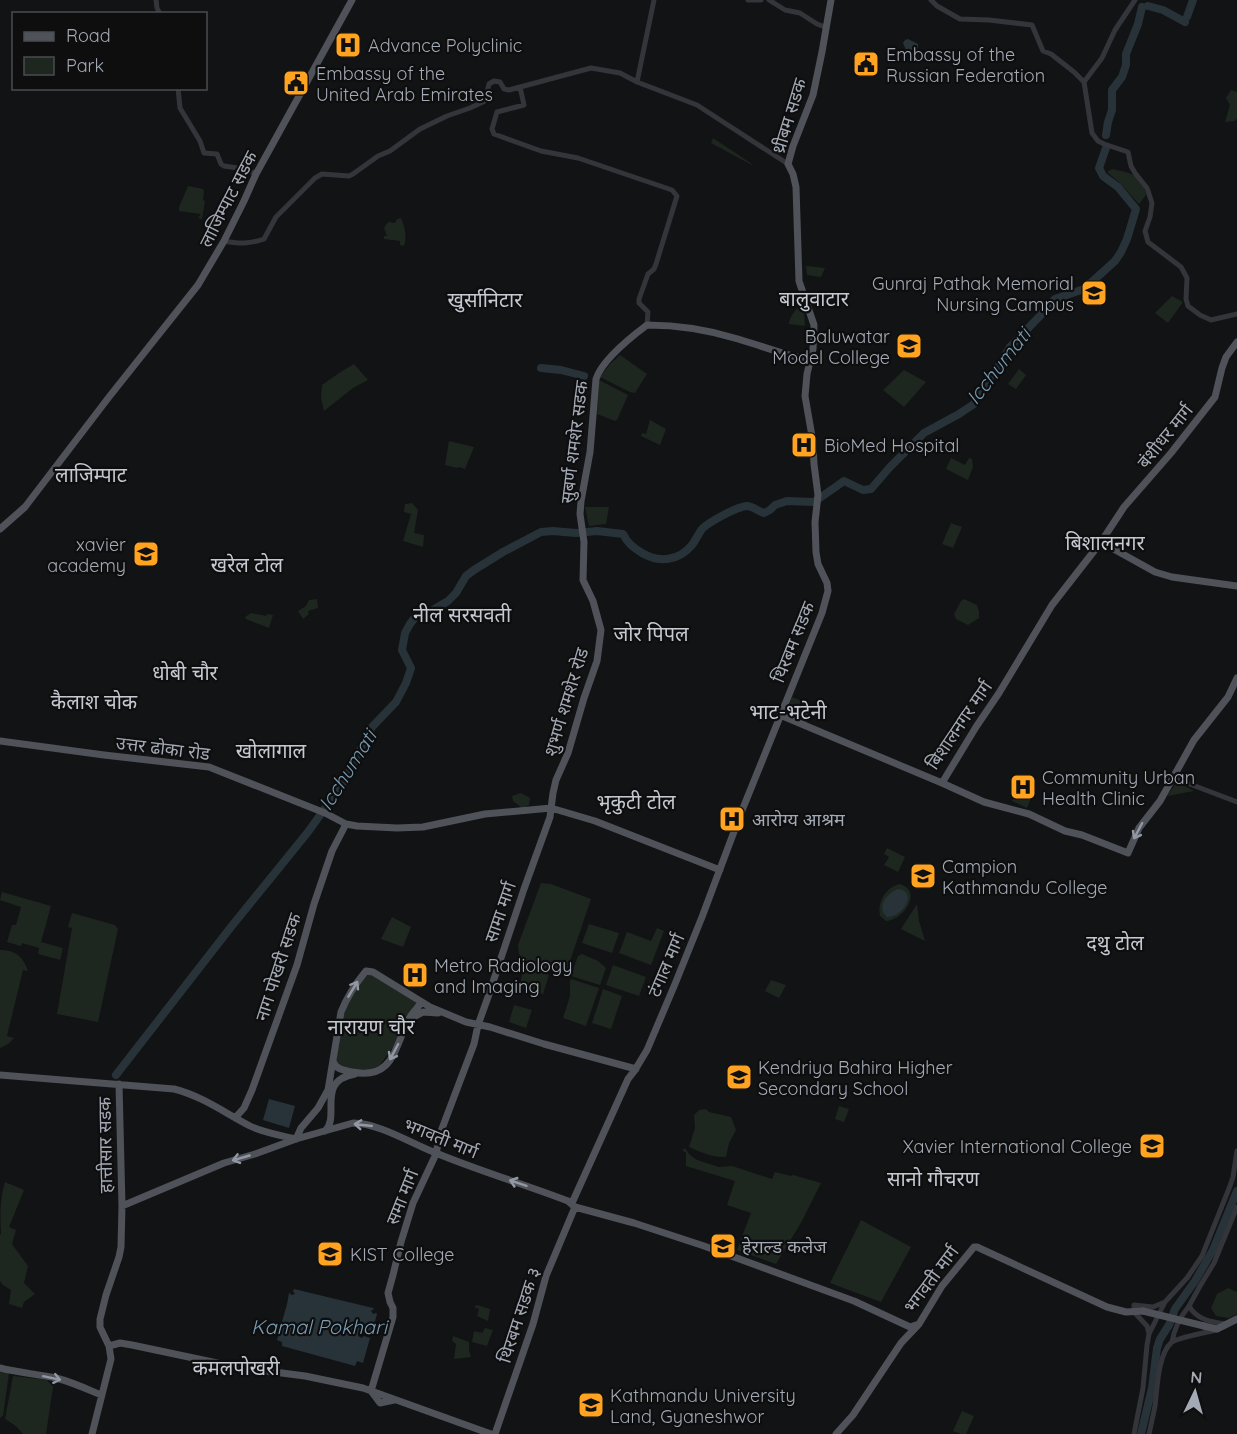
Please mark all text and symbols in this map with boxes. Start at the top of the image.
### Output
legend [12,12,207,90]
text: Road [66,24,111,47]
hospital icon: Advance Polyclinic [333,30,363,60]
place label: Advance Polyclinic [368,34,522,57]
place label: Embassy of the Russian Federation [886,43,1045,87]
public building icon: Embassy of the Russian Federation [851,49,881,79]
text: Park [66,54,104,77]
place label: Embassy of the United Arab Emirates [316,62,493,106]
public building icon: Embassy of the United Arab Emirates [281,68,311,98]
street label: थ्रीबम सडक [767,74,812,157]
street label: लाजिम्पाट सडक [194,146,263,251]
place label: Gunraj Pathak Memorial Nursing Campus [872,272,1074,316]
school or university icon: Gunraj Pathak Memorial Nursing Campus [1079,278,1109,308]
district label: बालुवाटार [779,286,850,312]
district label: खुर्सानिटार [448,287,523,313]
water label: Icchumati [960,321,1037,409]
place label: Baluwatar Model College [772,325,890,369]
school or university icon: Baluwatar Model College [894,331,924,361]
street label: सुबर्ण शमशेर सडक [555,378,594,505]
street label: बंशीधर मार्ग [1132,398,1199,473]
hospital icon: BioMed Hospital [789,430,819,460]
place label: BioMed Hospital [824,434,960,457]
district label: लाजिम्पाट [55,462,128,487]
district label: बिशालनगर [1065,530,1146,555]
place label: xavier academy [47,533,126,577]
school or university icon: xavier academy [131,539,161,569]
district label: खरेल टोल [211,552,284,577]
street label: थिरबम सडक [766,597,820,686]
district label: नील सरसवती [413,602,512,627]
district label: जोर पिपल [613,621,689,646]
street label: शुभर्ण शमशेर रोड [539,645,594,759]
district label: धोबी चौर [152,660,219,685]
street label: बिशालनगर मार्ग [921,675,998,774]
district label: कैलाश चोक [51,689,138,714]
district label: भाट-भटेनी [749,699,828,724]
water label: Icchumati [313,723,383,815]
street label: उत्तर ढोका रोड [115,731,212,765]
district label: खोलागाल [236,738,307,763]
place label: Community Urban Health Clinic [1042,766,1195,810]
hospital icon: Community Urban Health Clinic [1008,772,1038,802]
district label: भृकुटी टोल [597,789,676,815]
hospital icon: आरोग्य आश्रम [717,804,747,834]
place label: आरोग्य आश्रम [752,808,846,831]
one-way arrow [1132,822,1143,840]
place label: Campion Kathmandu College [942,855,1107,899]
school or university icon: Campion Kathmandu College [908,861,938,891]
street label: सामा मार्ग [479,878,521,945]
street label: नाग पोखरी सडक [250,909,307,1024]
street label: टंगाल मार्ग [642,929,690,1000]
district label: दथु टोल [1086,930,1144,956]
place label: Metro Radiology and Imaging [434,954,572,998]
hospital icon: Metro Radiology and Imaging [400,960,430,990]
one-way arrow [347,981,359,998]
district label: नारायण चौर [327,1014,415,1039]
one-way arrow [388,1043,399,1061]
place label: Kendriya Bahira Higher Secondary School [758,1056,953,1100]
school or university icon: Kendriya Bahira Higher Secondary School [724,1062,754,1092]
street label: हात्तीसार सडक [93,1096,117,1193]
street label: भगवती मार्ग [400,1113,482,1164]
one-way arrow [354,1119,373,1130]
school or university icon: Xavier International College [1137,1131,1167,1161]
place label: Xavier International College [903,1135,1132,1158]
one-way arrow [231,1153,250,1164]
street label: समा मार्ग [380,1165,424,1228]
district label: सानो गौचरण [887,1166,980,1191]
one-way arrow [508,1177,527,1188]
school or university icon: हेराल्ड कलेज [708,1231,738,1261]
place label: हेराल्ड कलेज [742,1235,827,1258]
school or university icon: KIST College [315,1239,345,1269]
street label: भगवती मार्ग [898,1240,964,1317]
place label: KIST College [350,1243,454,1266]
street label: थिरबम सडक ३ [493,1264,545,1366]
water label: Kamal Pokhari [251,1314,390,1339]
district label: कमलपोखरी [192,1355,280,1380]
north arrow [1165,1362,1225,1422]
text: N [1190,1367,1203,1388]
one-way arrow [42,1372,61,1384]
place label: Kathmandu University Land, Gyaneshwor [610,1384,796,1428]
school or university icon: Kathmandu University Land, Gyaneshwor [576,1390,606,1420]

